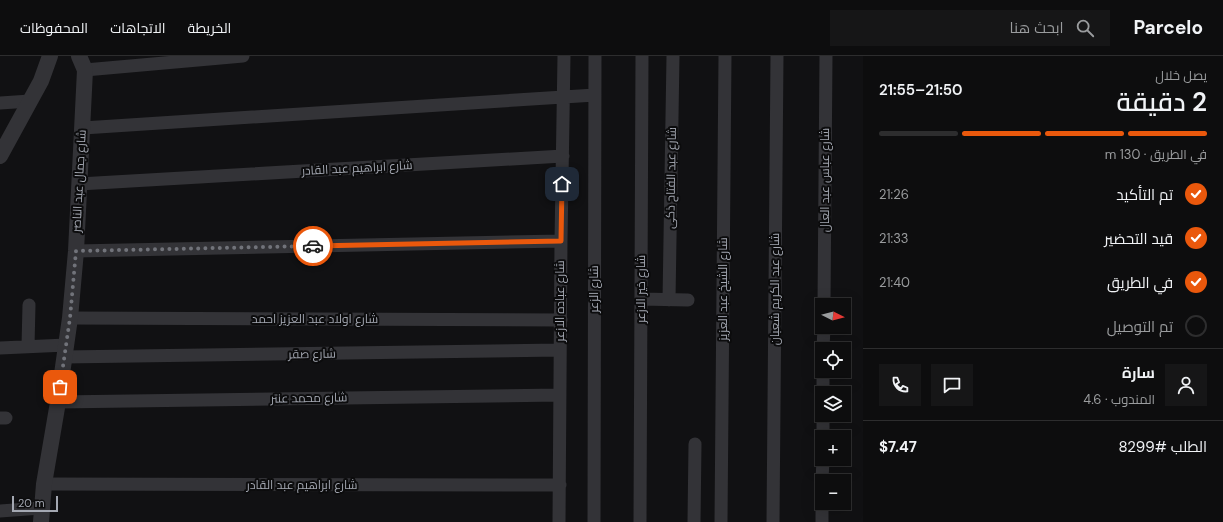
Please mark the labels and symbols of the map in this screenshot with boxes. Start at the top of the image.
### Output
street label: شارع عبد الفتاح ذكى [662,127,680,229]
street label: شارع عباس عبد العال [817,128,833,232]
street label: شارع جمال عبد الناصر [68,129,90,234]
street label: شارع ابراهيم عبد القادر [300,157,413,179]
pin [545,167,579,201]
courier [293,226,333,266]
street label: شارع عبد الكريم شعبان [767,233,783,345]
street label: شارع الشيخ عبد العزيز [715,237,731,342]
street label: شارع خير الازعر [633,255,649,324]
street label: شارع عباده الازعر [552,260,568,343]
street label: شارع الزعر [586,265,602,314]
north arrow [815,298,851,334]
street label: شارع اولاد عبد العزيز احمد [252,311,378,327]
street label: شارع صقر [287,346,336,362]
pin [43,370,77,404]
street label: شارع محمد عنتر [269,389,348,407]
street label: شارع ابراهيم عبد القادر [246,477,357,493]
scale bar [12,494,58,513]

